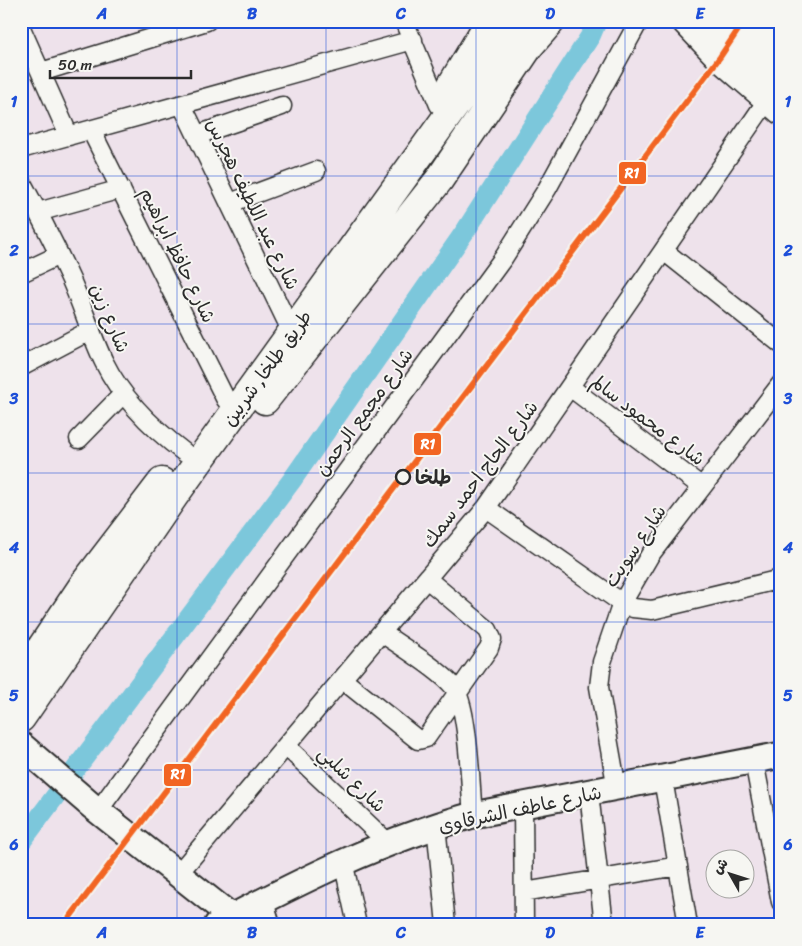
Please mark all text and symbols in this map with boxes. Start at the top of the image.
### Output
text: A [96,0,107,28]
text: B [247,0,258,28]
text: C [395,0,407,28]
text: D [545,0,555,28]
text: E [696,0,706,28]
scale bar [50,48,191,80]
text: 50 m [58,52,93,78]
text: 1 [11,87,18,116]
text: 1 [785,87,792,116]
street label: شارع عبد اللطيف هجرس [197,112,309,296]
line badge: R1 [618,161,647,185]
text: R1 [624,161,639,186]
street label: شارع حافظ ابراهيم [131,181,225,329]
text: 2 [8,236,19,265]
text: 2 [782,236,793,265]
street label: شارع زين [81,278,139,358]
street label: طريق طلخا, شربين [213,303,321,433]
street label: شارع مجمع الرحمن [306,341,422,483]
street label: شارع محمود سالم [583,366,713,474]
text: 3 [9,384,19,413]
text: 3 [783,384,793,413]
street label: شارع الحاج احمد سمك [413,393,547,555]
line badge: R1 [413,432,442,456]
text: R1 [420,432,435,457]
place label: طلخا [415,461,451,494]
marker: طلخا [395,469,411,485]
street label: شارع سويت [595,498,675,594]
text: 4 [8,533,19,562]
text: 4 [782,533,793,562]
text: 5 [9,681,19,710]
text: 5 [783,681,793,710]
street label: شارع شلبي [310,737,394,821]
text: R1 [170,762,185,787]
line badge: R1 [163,763,192,787]
street label: شارع عاطف الشرقاوى [435,776,605,842]
text: 6 [8,830,19,859]
text: 6 [782,830,793,859]
north arrow [704,848,754,898]
text: ش [706,852,735,880]
text: A [96,918,107,946]
text: B [247,918,258,946]
text: C [395,918,407,946]
text: D [545,918,555,946]
text: E [696,918,706,946]

